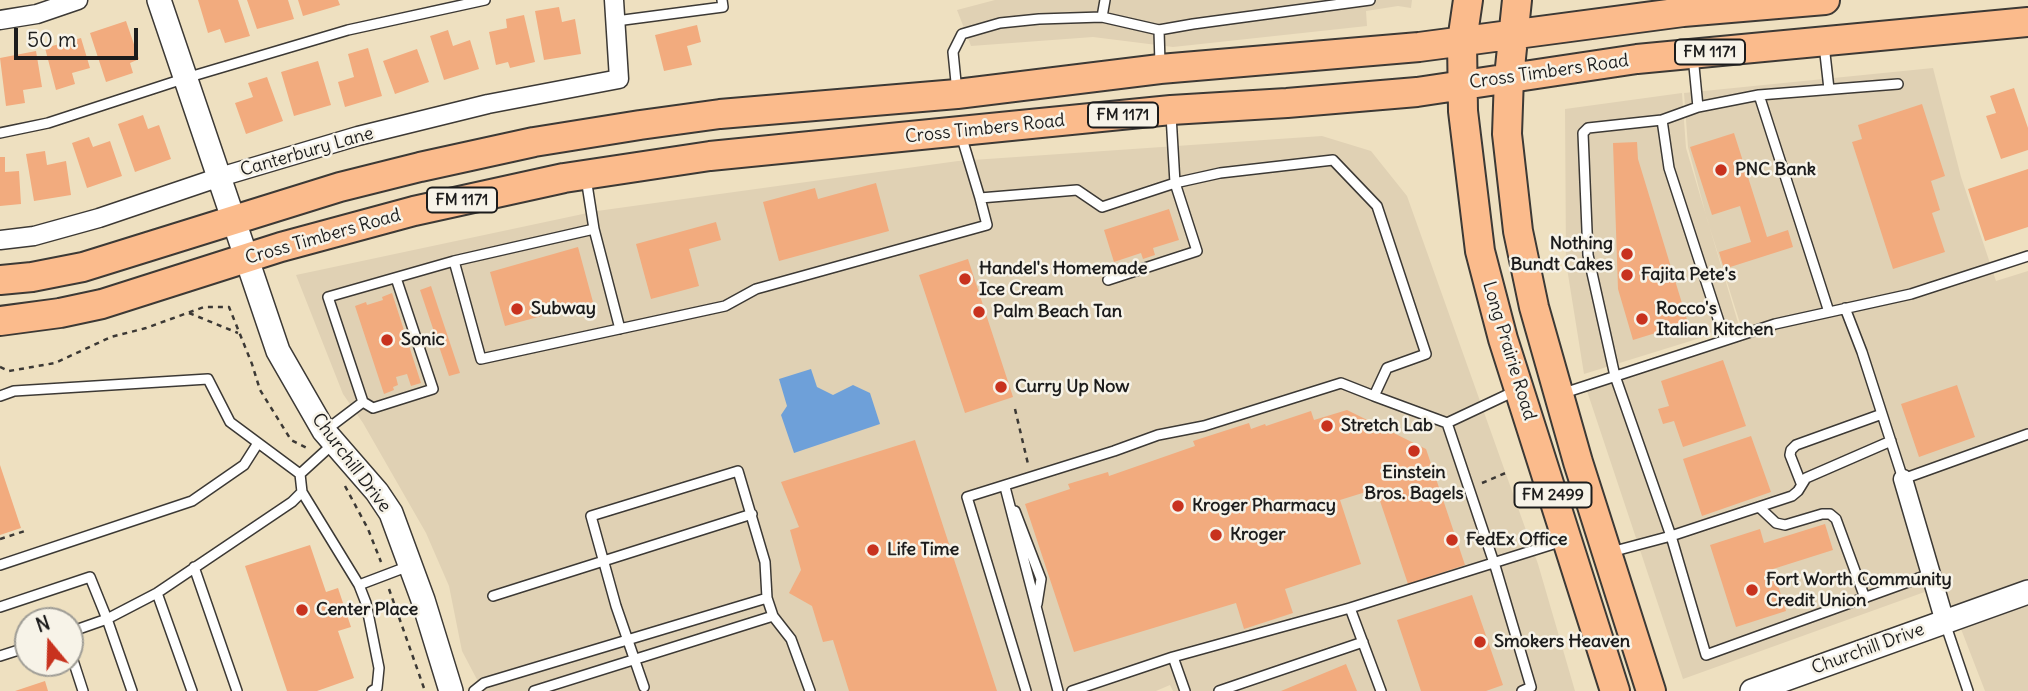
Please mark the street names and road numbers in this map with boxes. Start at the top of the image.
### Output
road number: FM 1171 [1675,40,1745,64]
street label: Cross Timbers Road [1468,50,1630,94]
road number: FM 1171 [1088,102,1158,127]
street label: Cross Timbers Road [904,110,1066,148]
street label: Canterbury Lane [238,123,376,181]
road number: FM 1171 [427,188,497,212]
street label: Cross Timbers Road [243,204,403,270]
street label: Long Prairie Road [1478,279,1540,423]
street label: Churchill Drive [307,409,395,517]
road number: FM 2499 [1514,482,1592,508]
street label: Churchill Drive [1809,619,1927,679]

